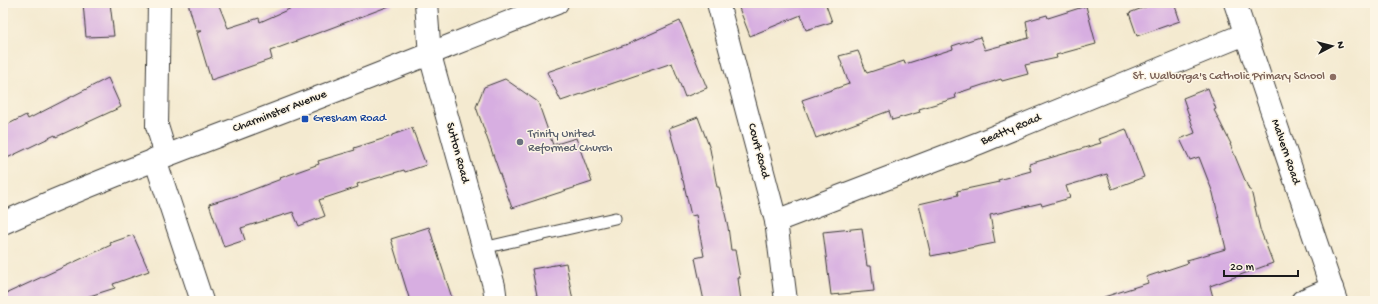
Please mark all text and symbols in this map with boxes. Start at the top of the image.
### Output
north arrow [1312,26,1352,66]
text: N [1334,41,1346,49]
place label: St. Walburga's Catholic Primary School [1133,70,1325,84]
marker: St. Walburga's Catholic Primary School [1328,72,1338,82]
street label: Charminster Avenue [231,87,330,136]
street label: Beatty Road [978,111,1044,149]
place label: Gresham Road [313,112,387,126]
marker: Gresham Road [300,114,310,124]
street label: Malvern Road [1267,118,1303,187]
street label: Sutton Road [442,121,472,186]
street label: Court Road [744,122,772,181]
place label: Trinity United Reformed Church [527,128,613,156]
marker: Trinity United Reformed Church [515,137,525,147]
scale bar [1224,252,1298,278]
text: 20 m [1230,261,1255,275]

